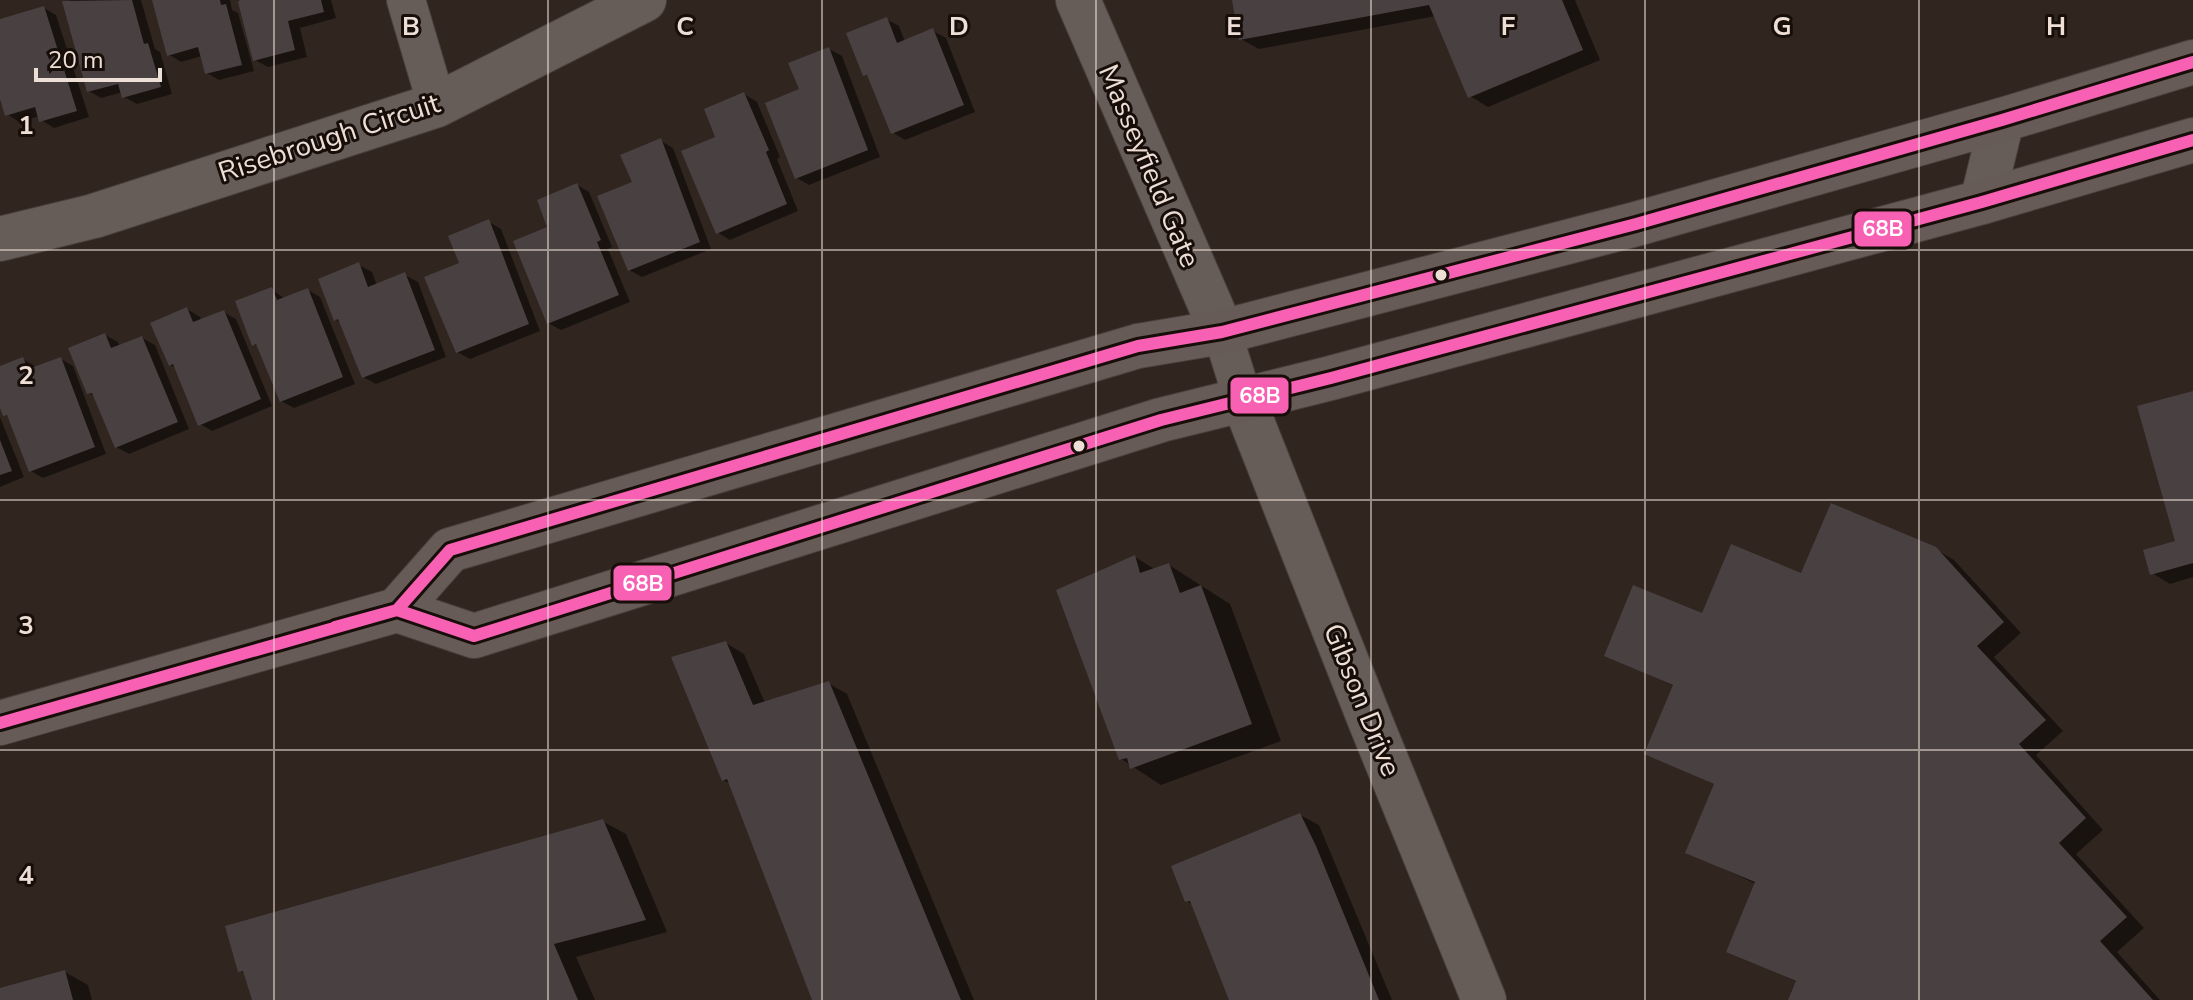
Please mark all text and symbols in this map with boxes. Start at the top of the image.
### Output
text: B [402,9,420,44]
text: C [676,9,694,44]
text: D [949,9,969,44]
text: E [1226,9,1242,44]
text: F [1501,9,1515,44]
text: G [1772,9,1792,44]
text: H [2046,9,2066,44]
scale bar [36,32,160,82]
text: 20 m [48,44,104,76]
street label: Masseyfield Gate [1089,59,1209,273]
street label: Risebrough Circuit [213,84,445,192]
text: 1 [18,108,34,143]
line badge: 68B [1853,210,1913,248]
text: 68B [1862,214,1904,244]
unlabelled marker [1433,267,1449,283]
text: 2 [18,358,34,393]
line badge: 68B [1229,376,1290,415]
text: 68B [1239,381,1281,411]
unlabelled marker [1071,438,1087,454]
line badge: 68B [612,564,673,602]
text: 68B [622,569,664,599]
text: 3 [18,608,34,643]
street label: Gibson Drive [1314,618,1410,782]
text: 4 [18,858,34,893]

